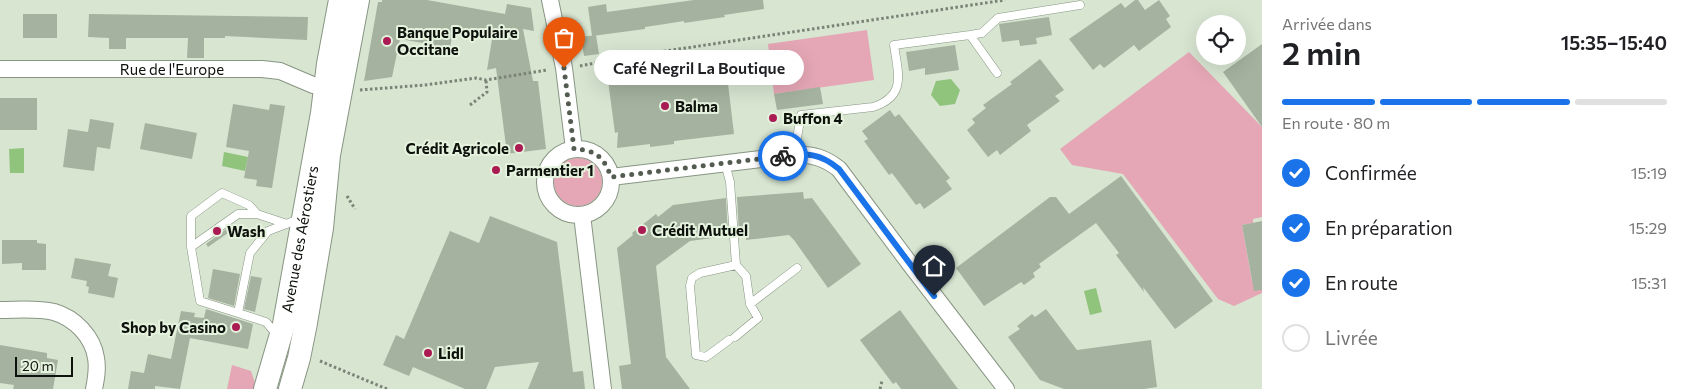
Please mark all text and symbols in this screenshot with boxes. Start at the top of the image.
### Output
text: Arrivée dans [1282,14,1372,33]
map controls [1196,15,1246,65]
button: locate [1196,15,1246,65]
pin [543,17,585,68]
place label: Banque Populaire Occitane [397,23,518,58]
icon: bag [550,24,578,52]
text: 15:35–15:40 [1561,31,1667,54]
text: 2 min [1282,32,1361,72]
marker: Banque Populaire Occitane [381,35,393,47]
callout: Café Negril La Boutique [594,50,804,86]
text: Café Negril La Boutique [613,58,785,77]
street label: Rue de l'Europe [120,60,224,78]
place label: Balma [675,97,718,115]
marker: Balma [659,100,671,112]
place label: Buffon 4 [783,109,843,127]
marker: Buffon 4 [767,112,779,124]
text: En route · 80 m [1282,113,1390,132]
courier [758,131,808,181]
place label: Crédit Agricole [406,139,509,157]
marker: Crédit Agricole [513,142,525,154]
icon: bike [769,142,797,170]
icon: check [1282,159,1310,187]
place label: Parmentier 1 [506,161,594,179]
text: Confirmée [1325,161,1417,184]
text: 15:19 [1631,163,1667,182]
street label: Avenue des Aérostiers [277,164,321,314]
marker: Parmentier 1 [490,164,502,176]
icon: check [1282,214,1310,242]
text: En préparation [1325,216,1453,239]
text: 15:29 [1629,218,1667,237]
place label: Crédit Mutuel [652,221,748,239]
place label: Wash [227,222,265,240]
marker: Crédit Mutuel [636,224,648,236]
marker: Wash [211,225,223,237]
pin [913,245,955,296]
icon: home [920,252,948,280]
icon: check [1282,269,1310,297]
text: En route [1325,271,1398,294]
text: 15:31 [1631,273,1667,292]
place label: Shop by Casino [121,318,226,336]
marker: Shop by Casino [230,321,242,333]
text: Livrée [1325,326,1378,349]
place label: Lidl [438,344,464,362]
marker: Lidl [422,347,434,359]
scale bar [15,354,72,377]
text: 20 m [22,357,54,374]

